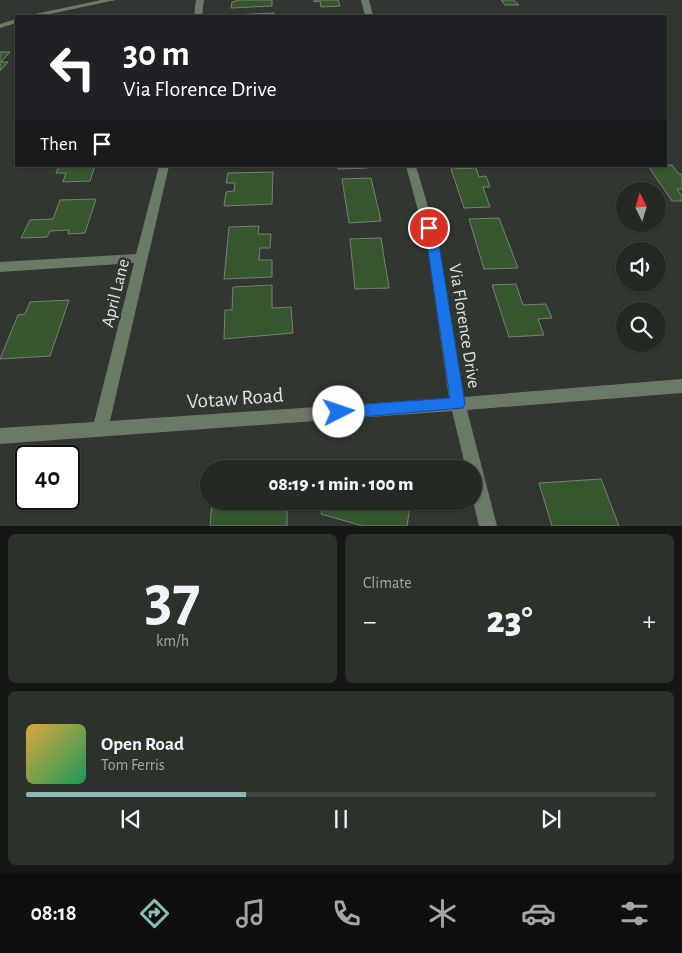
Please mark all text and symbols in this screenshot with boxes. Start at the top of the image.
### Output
icon: left [40,35,105,100]
text: 30 m [123,37,190,72]
text: Via Florence Drive [123,78,277,100]
icon: arrive [88,130,116,158]
text: Then [40,135,78,154]
north arrow [616,182,666,232]
map controls [616,182,666,352]
pin [408,207,450,249]
icon: arrive [415,214,443,242]
button: sound [616,242,666,292]
street label: April Lane [99,257,133,329]
street label: Via Florence Drive [445,263,483,390]
button: search [616,302,666,352]
street label: Votaw Road [186,385,284,412]
position arrow [312,385,364,437]
speed limit sign: 40 [15,445,80,510]
text: 08:19 · 1 min · 100 m [269,475,413,494]
text: 37 [144,567,201,632]
text: Climate [363,575,412,591]
text: 23° [486,602,533,640]
text: − [363,608,376,636]
text: + [643,608,656,636]
text: km/h [156,633,189,649]
text: Open Road [101,735,184,754]
text: Tom Ferris [101,757,165,773]
icon: previous [117,805,145,833]
icon: pause [327,805,355,833]
icon: next [537,805,565,833]
icon: directions [137,896,172,931]
icon: music [233,896,268,931]
icon: phone [329,896,364,931]
icon: climate [425,896,460,931]
icon: car [521,896,556,931]
icon: filters [617,896,652,931]
text: 08:18 [30,902,77,924]

